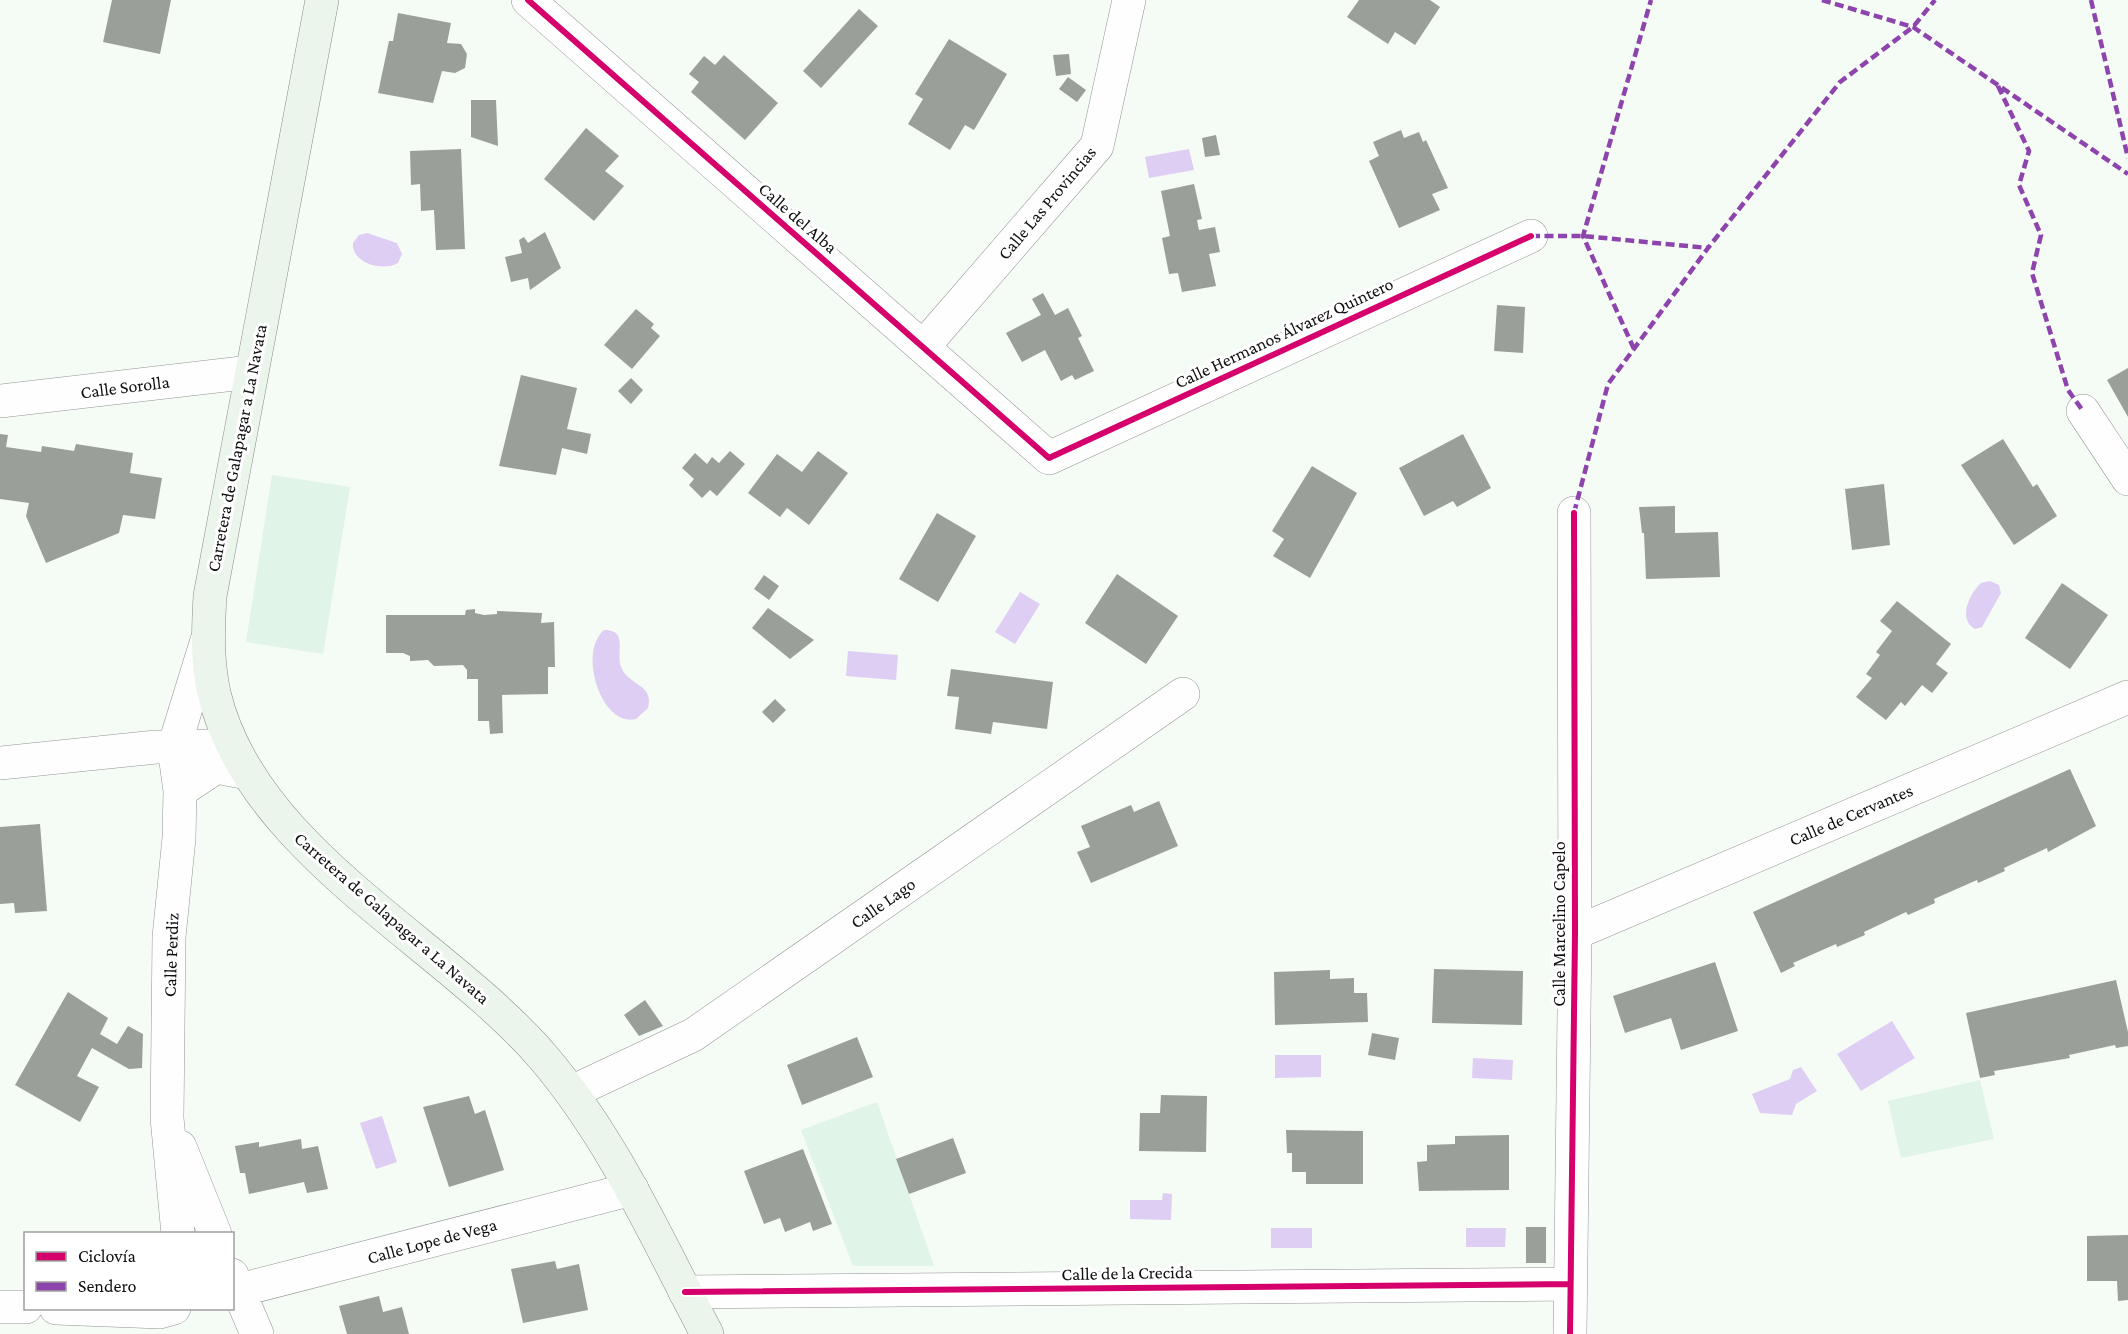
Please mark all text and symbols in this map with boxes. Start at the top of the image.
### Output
street label: Calle Las Provincias [994,142,1100,264]
street label: Calle del Alba [755,178,841,258]
street label: Calle Hermanos Álvarez Quintero [1172,273,1396,392]
street label: Carretera de Galapagar a La Navata [203,323,271,573]
street label: Calle Sorolla [79,372,171,402]
street label: Calle de Cervantes [1786,780,1916,850]
street label: Carretera de Galapagar a La Navata [290,828,494,1008]
street label: Calle Marcelino Capelo [1549,841,1569,1007]
street label: Calle Lago [847,873,919,933]
street label: Calle Perdiz [160,912,182,997]
street label: Calle Lope de Vega [365,1214,499,1268]
legend [24,1232,234,1310]
text: Ciclovía [78,1246,136,1266]
street label: Calle de la Crecida [1061,1262,1193,1284]
text: Sendero [78,1276,136,1296]

